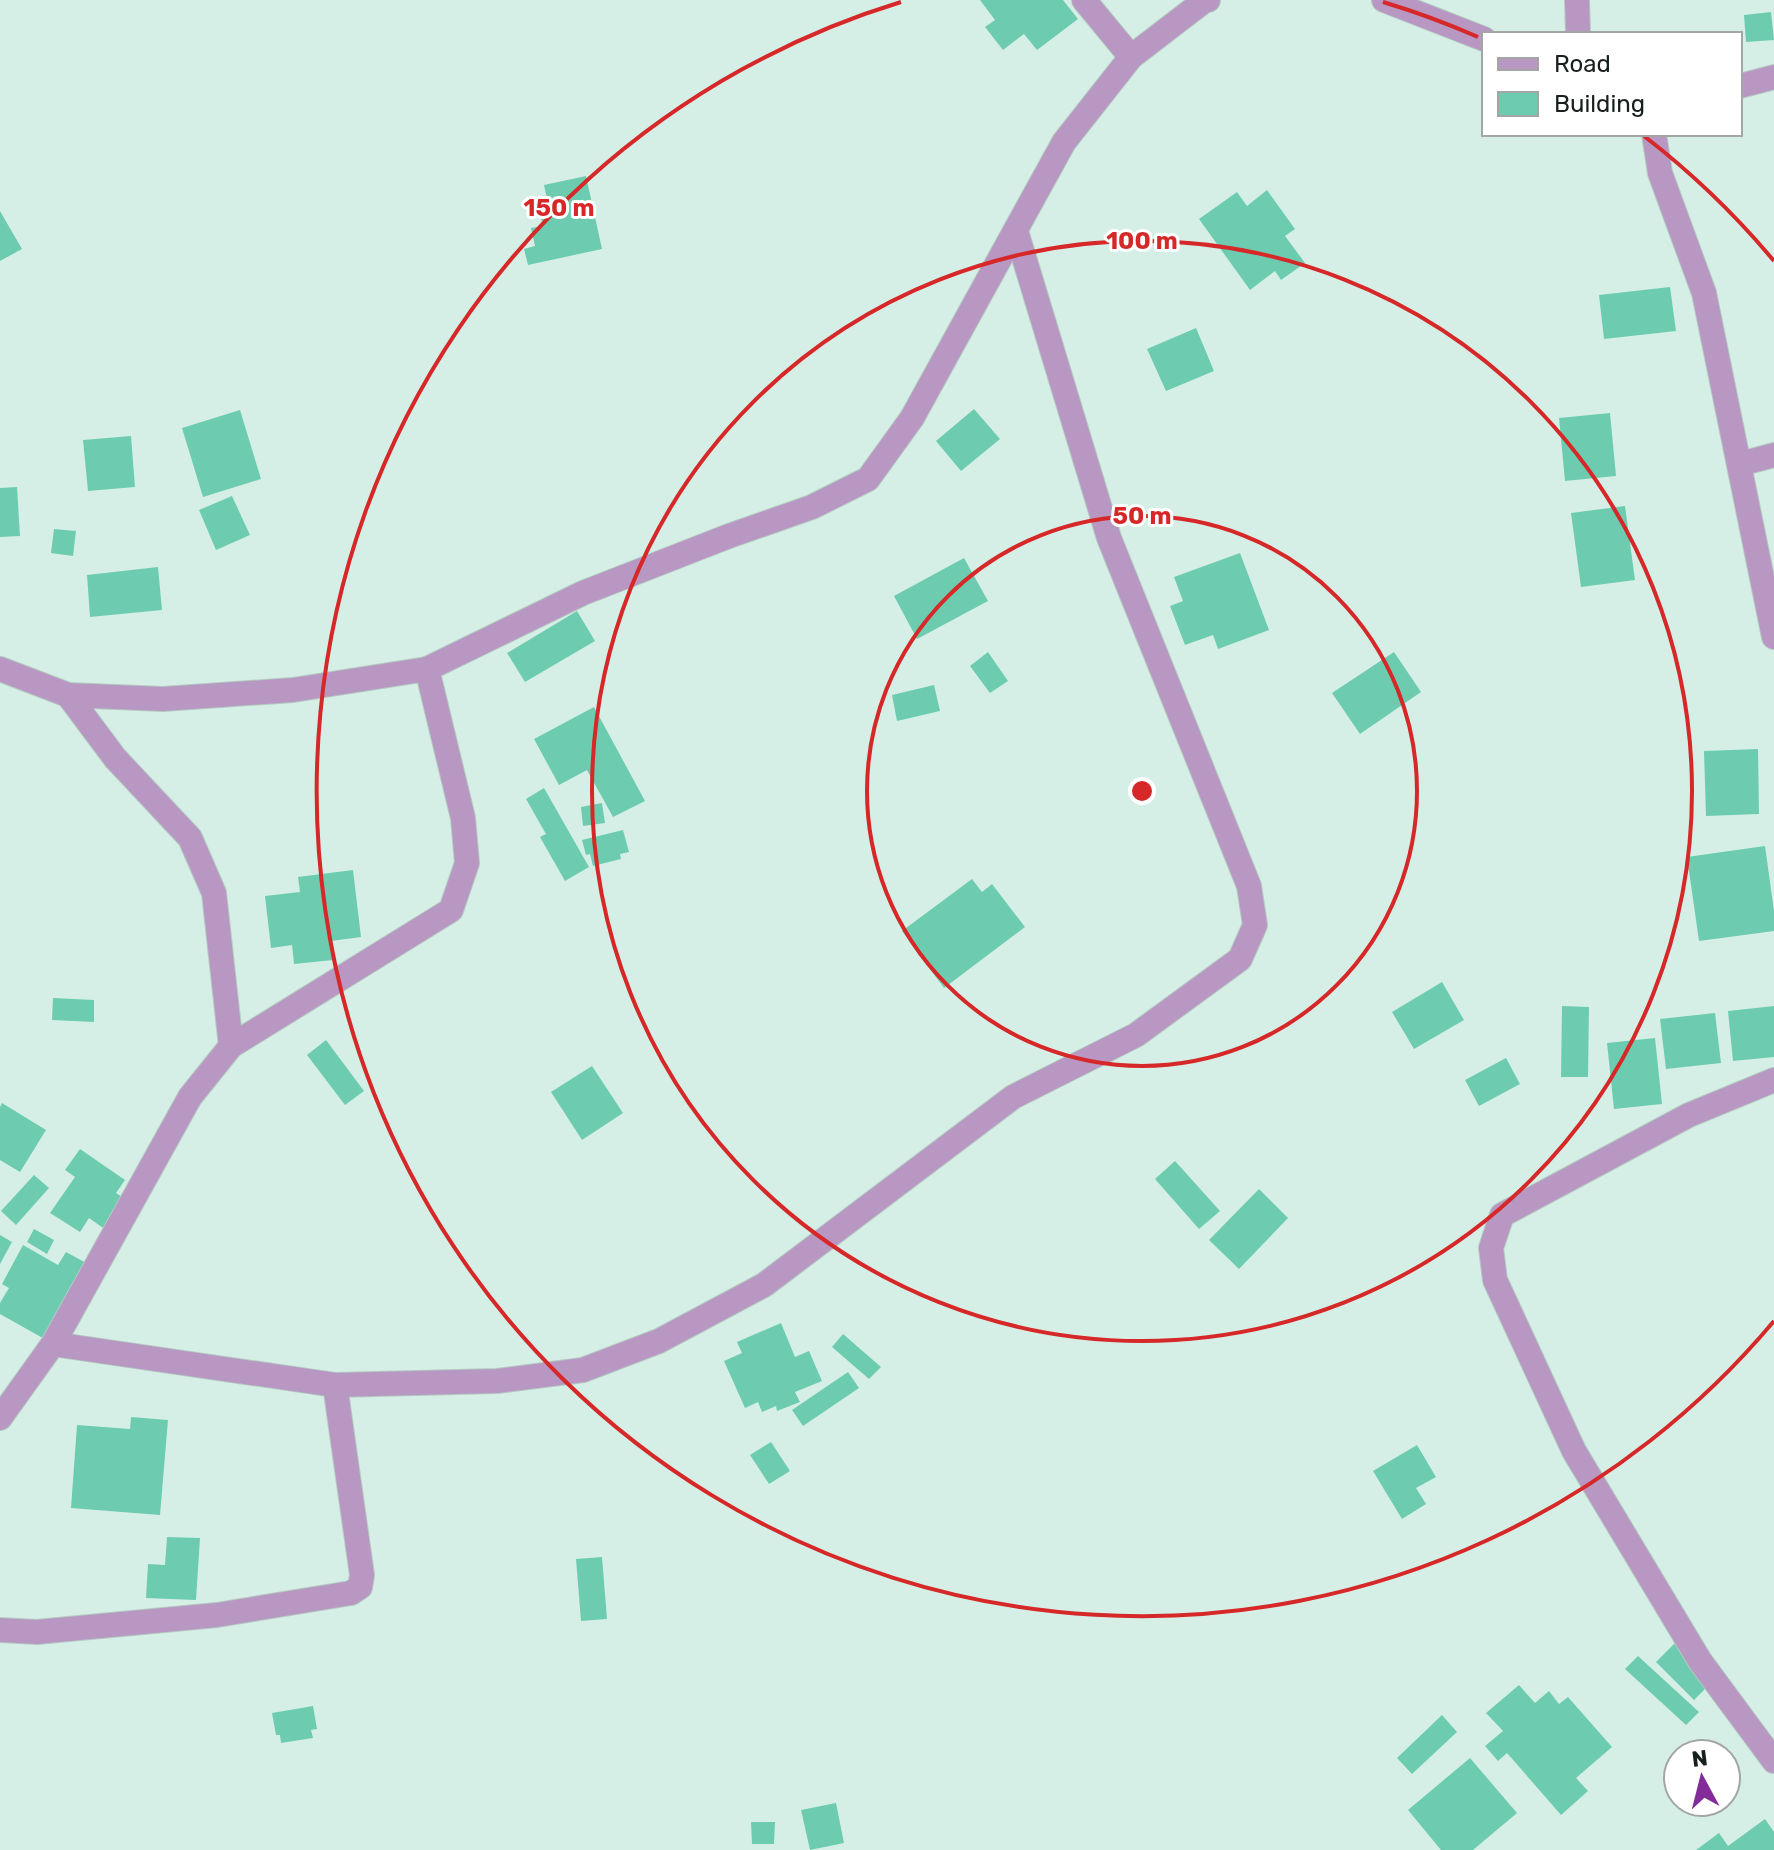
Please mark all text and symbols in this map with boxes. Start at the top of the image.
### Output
legend [1482,32,1742,136]
text: Road [1554,50,1611,78]
text: Building [1554,90,1645,118]
text: 150 m [524,194,594,222]
text: 100 m [1106,227,1178,255]
text: 50 m [1113,502,1171,530]
centre of rings [1128,777,1156,805]
north arrow [1662,1738,1742,1818]
text: N [1690,1744,1709,1773]

